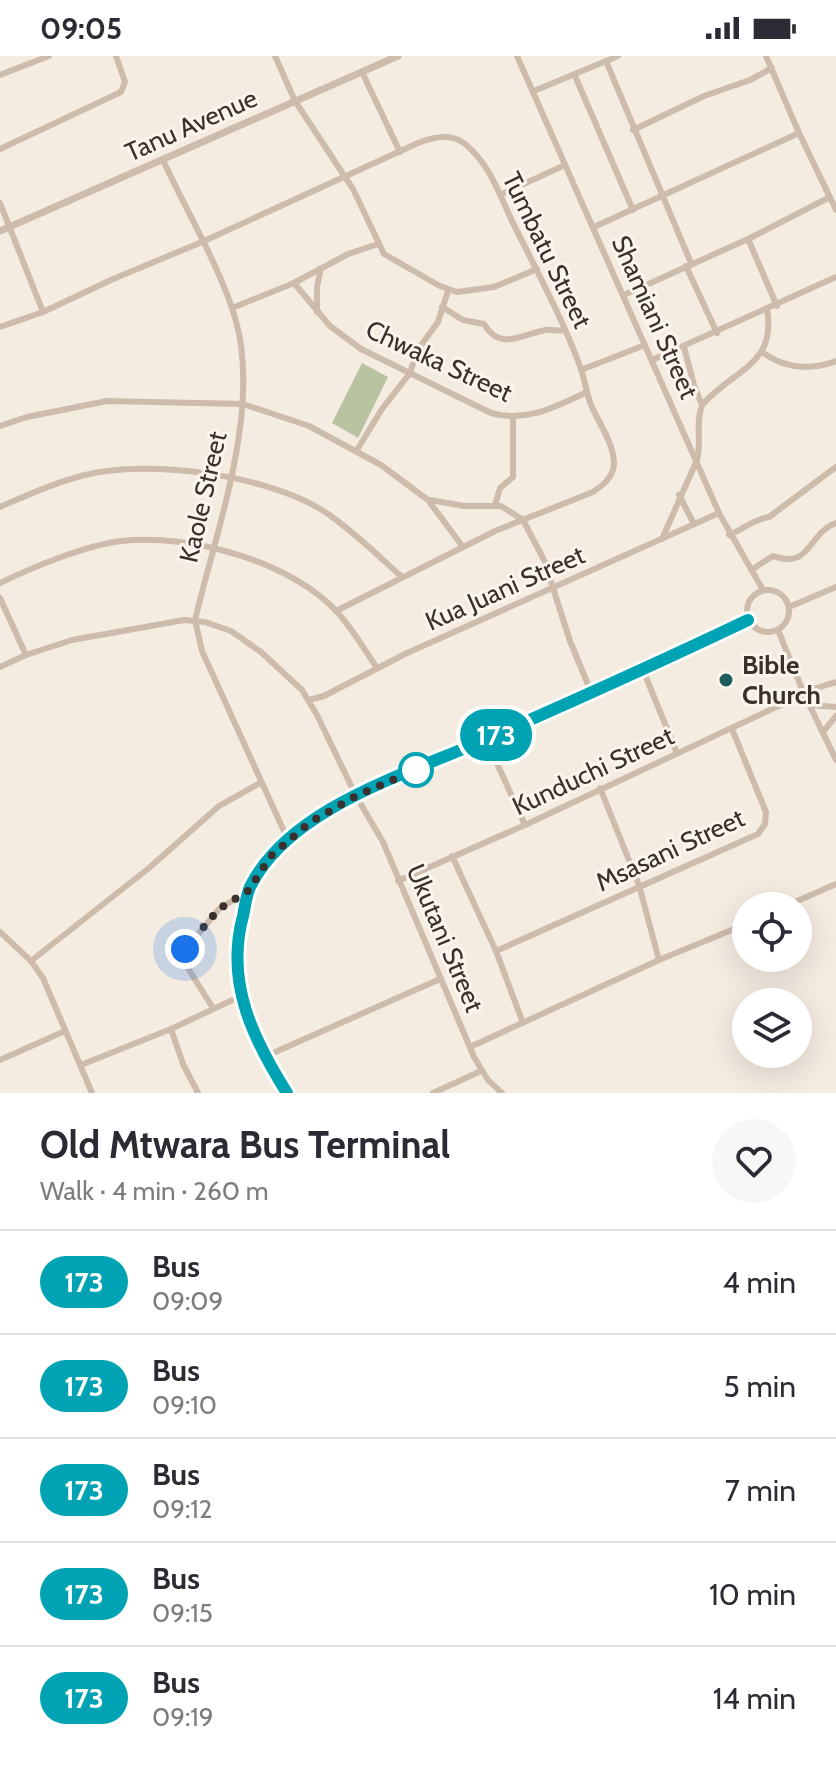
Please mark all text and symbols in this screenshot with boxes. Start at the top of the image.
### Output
text: 09:05 [40,10,122,47]
street label: Tanu Avenue [120,82,262,168]
street label: Tumbatu Street [495,167,599,334]
street label: Shamiani Street [605,230,705,404]
street label: Chwaka Street [361,313,517,409]
street label: Kaole Street [172,428,234,566]
street label: Kua Juani Street [420,538,590,637]
place label: Bible Church [742,649,821,711]
marker: Bible Church [717,671,735,689]
line badge: 173 [450,709,542,761]
text: 173 [476,718,516,752]
street label: Kunduchi Street [507,720,679,822]
unlabelled marker [399,753,433,787]
street label: Msasani Street [591,802,750,898]
street label: Ukutani Street [399,859,491,1017]
map controls [732,892,812,1068]
button: locate [732,892,812,972]
your location [165,929,205,969]
button: layers [732,988,812,1068]
button: heart [712,1119,796,1203]
text: Old Mtwara Bus Terminal [40,1121,450,1168]
text: Walk · 4 min · 260 m [40,1175,269,1207]
text: Bus [152,1248,200,1285]
text: 4 min [722,1264,796,1301]
text: 173 [64,1265,104,1299]
text: 09:09 [152,1285,223,1317]
text: Bus [152,1352,200,1389]
text: 5 min [724,1368,796,1405]
text: 173 [64,1369,104,1403]
text: 09:10 [152,1389,217,1421]
text: Bus [152,1456,200,1493]
text: 7 min [725,1472,796,1509]
text: 173 [64,1473,104,1507]
text: 09:12 [152,1493,212,1525]
text: Bus [152,1560,200,1597]
text: 10 min [709,1576,796,1613]
text: 173 [64,1577,104,1611]
text: 09:15 [152,1597,213,1629]
text: Bus [152,1664,200,1701]
text: 14 min [713,1680,796,1717]
text: 173 [64,1681,104,1715]
text: 09:19 [152,1701,214,1733]

